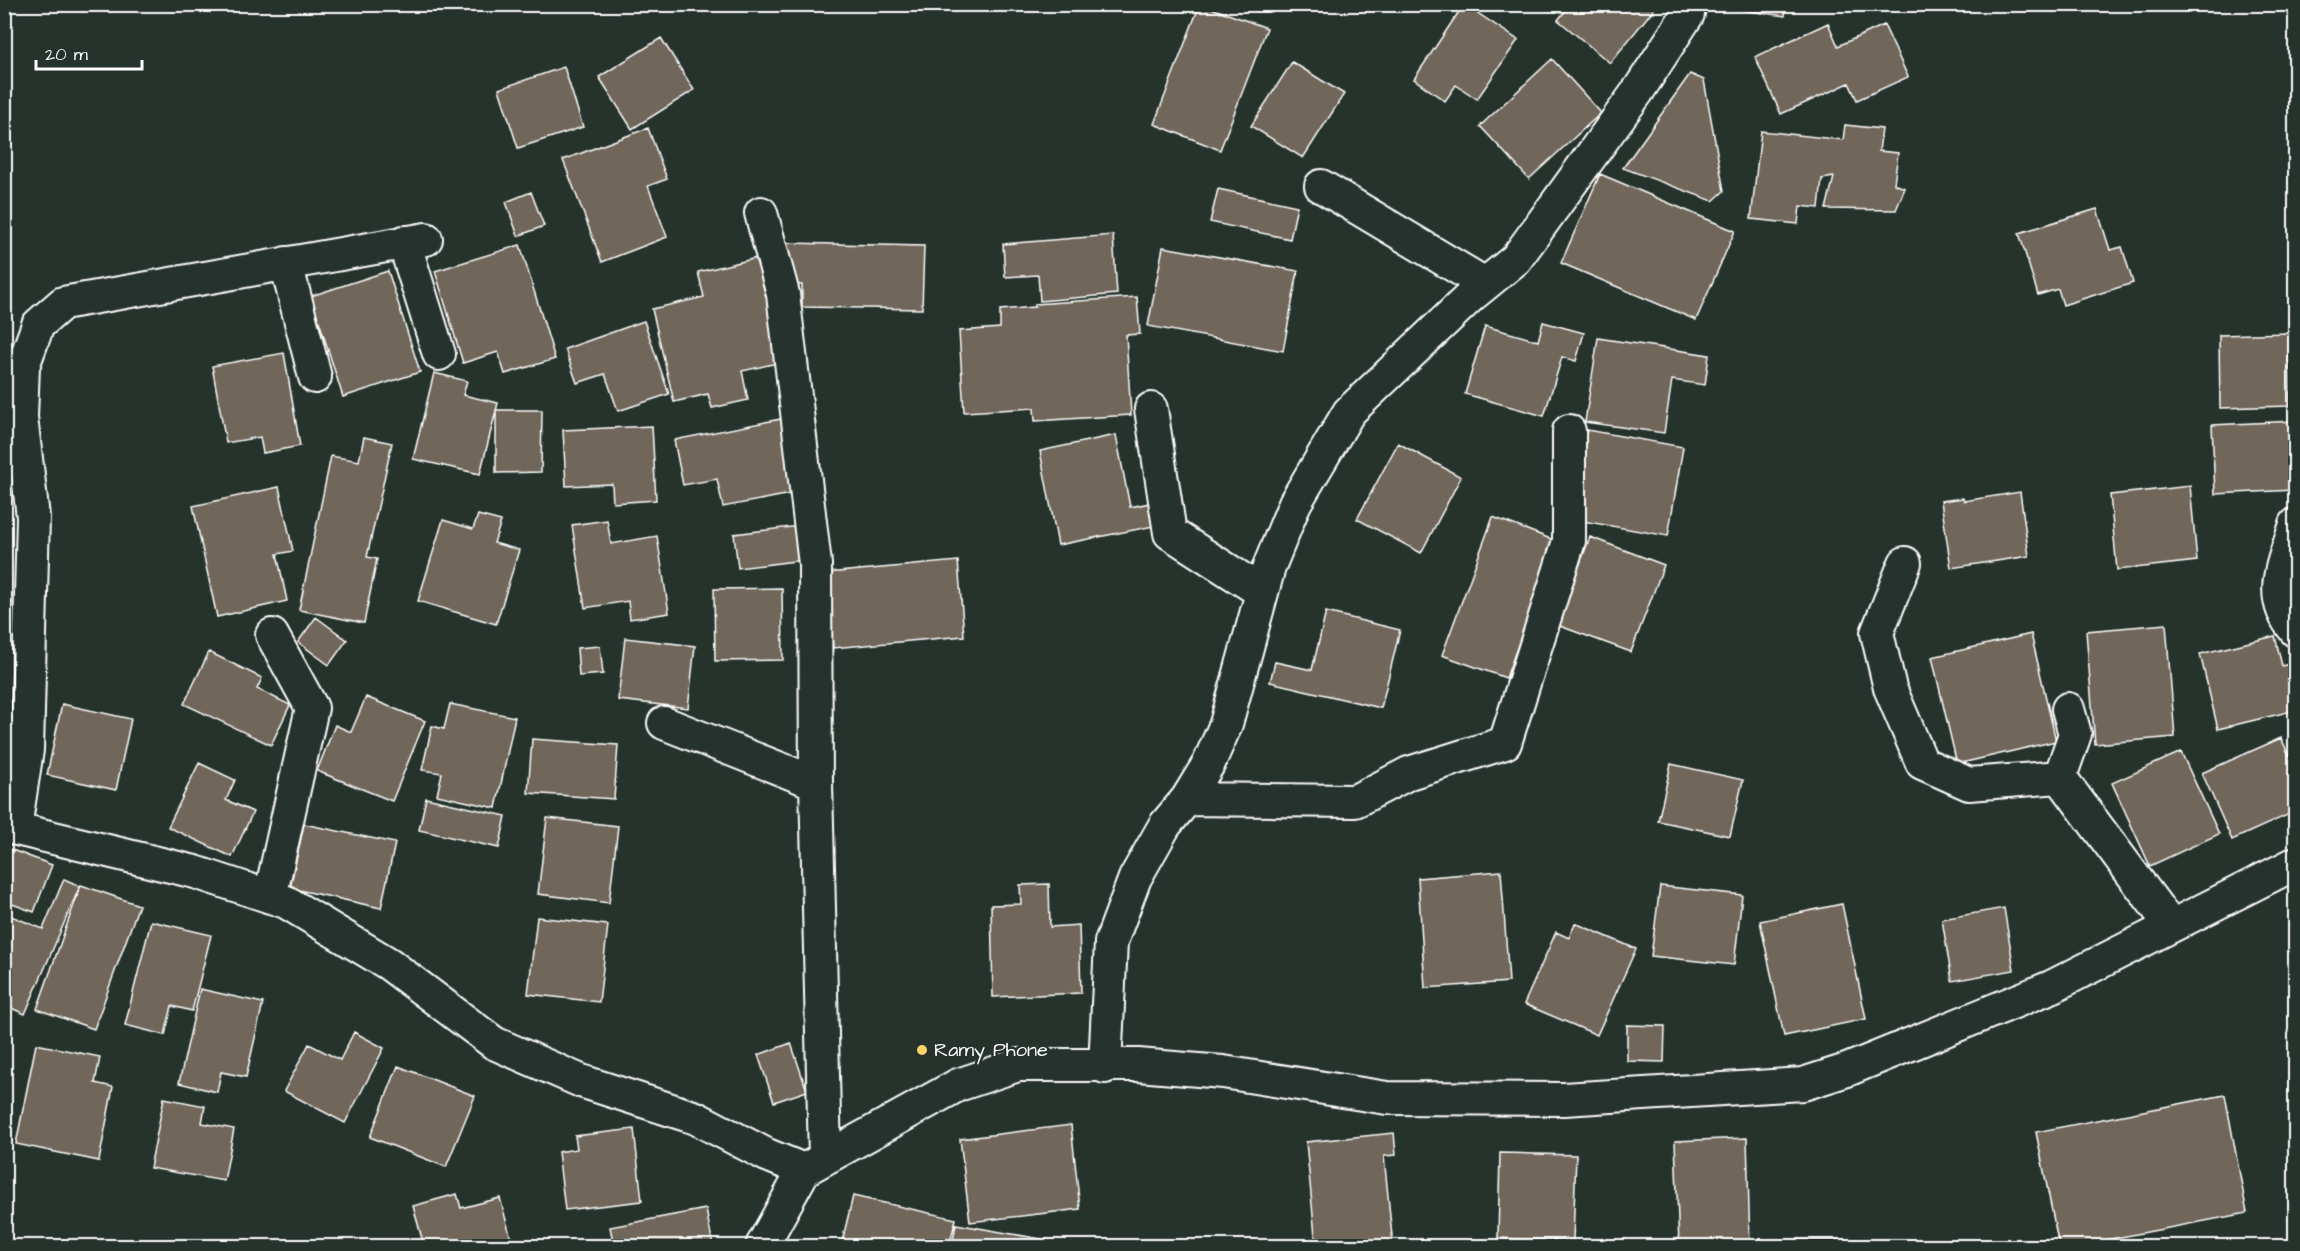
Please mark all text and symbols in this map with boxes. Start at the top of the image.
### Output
scale bar [36,33,142,71]
text: 20 m [45,42,88,67]
place label: Ramy Phone [934,1036,1048,1065]
marker: Ramy Phone [915,1043,929,1057]

